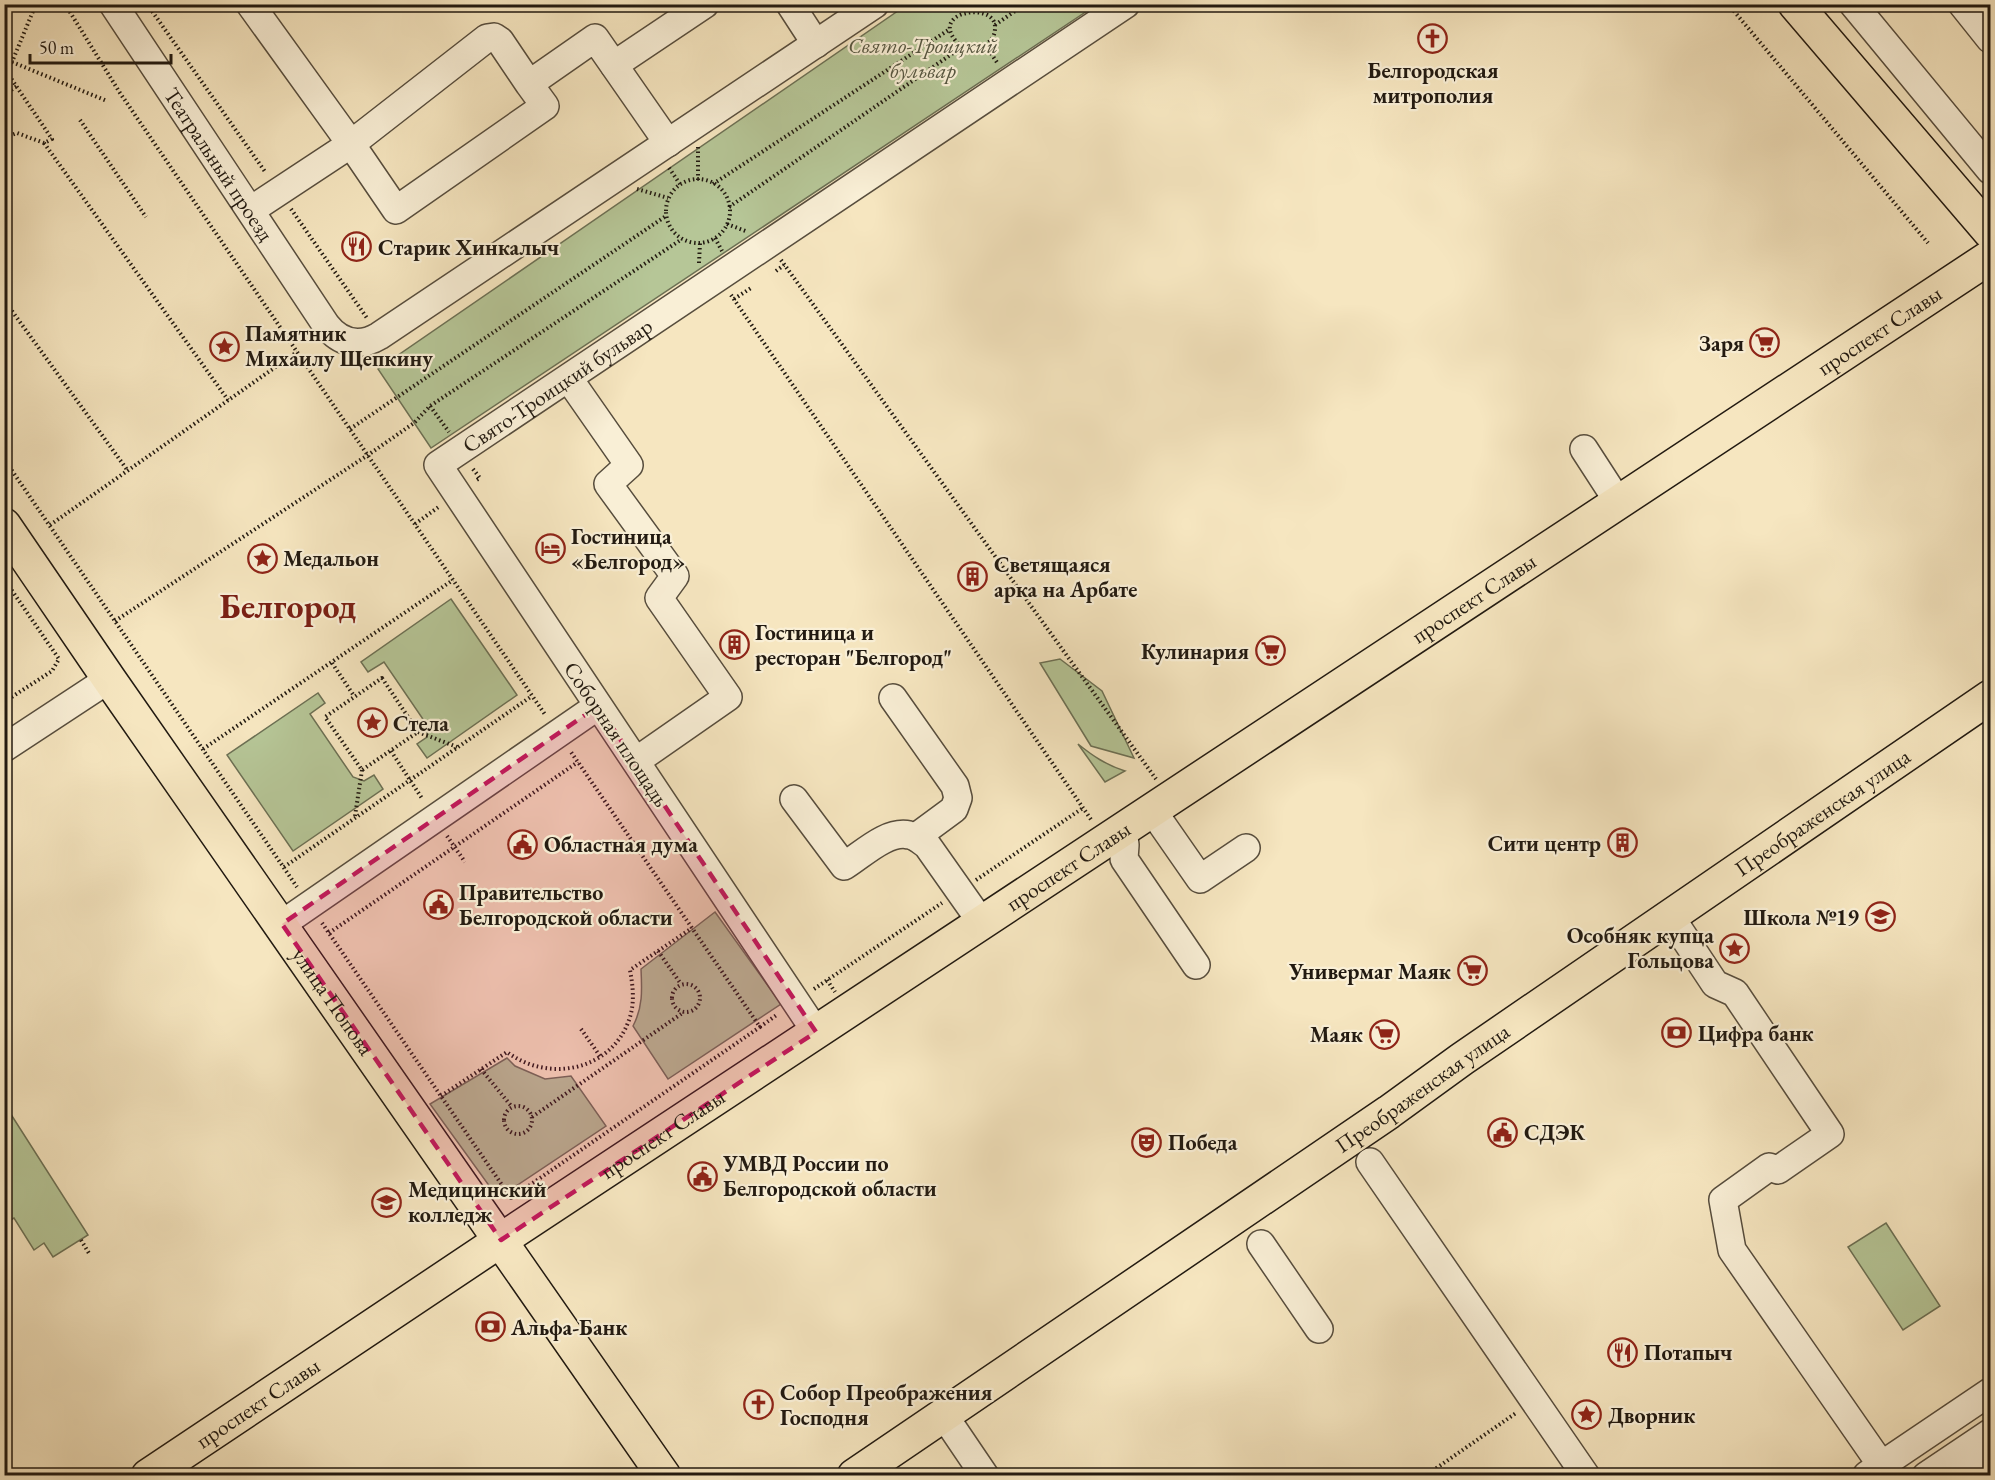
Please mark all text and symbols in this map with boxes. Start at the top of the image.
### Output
church icon: Белгородская митрополия [1417,22,1449,54]
scale bar [30,27,171,65]
park label: Свято-Троицкий бульвар [848,31,998,85]
text: 50 m [39,36,74,59]
place label: Белгородская митрополия [1368,56,1499,110]
street label: Театральный проезд [157,82,280,247]
restaurant icon: Старик Хинкалыч [341,231,373,263]
place label: Старик Хинкалыч [378,233,559,262]
street label: проспект Славы [1812,279,1947,382]
street label: Свято-Троицкий бульвар [457,311,658,460]
place label: Памятник Михаилу Щепкину [245,319,433,373]
supermarket icon: Заря [1749,327,1781,359]
place label: Заря [1699,329,1744,358]
place icon: Памятник Михаилу Щепкину [208,330,240,362]
place label: Гостиница «Белгород» [571,522,685,576]
hotel icon: Гостиница «Белгород» [534,533,566,565]
place icon: Медальон [246,542,278,574]
place label: Медальон [283,544,379,573]
street label: проспект Славы [1406,547,1542,650]
place label: Светящаяся арка на Арбате [994,550,1137,604]
building icon: Светящаяся арка на Арбате [957,561,989,593]
district label: Белгород [220,584,357,628]
place label: Гостиница и ресторан "Белгород" [755,618,952,672]
building icon: Гостиница и ресторан "Белгород" [718,629,750,661]
supermarket icon: Кулинария [1254,635,1286,667]
place label: Кулинария [1141,637,1249,666]
street label: Соборная площадь [557,656,676,813]
place icon: Стела [356,707,388,739]
place label: Стела [393,709,449,738]
street label: Преображенская улица [1729,742,1916,883]
street label: проспект Славы [1000,815,1136,918]
building icon: Сити центр [1606,827,1638,859]
public building icon: Областная дума [507,828,539,860]
place label: Сити центр [1488,829,1601,858]
place label: Областная дума [544,830,698,859]
place label: Правительство Белгородской области [459,878,673,932]
public building icon: Правительство Белгородской области [422,889,454,921]
school or university icon: Школа №19 [1864,901,1896,933]
place label: Школа №19 [1744,903,1859,932]
place label: Особняк купца Гольцова [1567,921,1714,975]
place icon: Особняк купца Гольцова [1719,932,1751,964]
street label: улица Попова [285,942,381,1061]
supermarket icon: Универмаг Маяк [1456,955,1488,987]
place label: Универмаг Маяк [1288,957,1452,986]
street label: Преображенская улица [1329,1017,1515,1160]
bank icon: Цифра банк [1661,1017,1693,1049]
supermarket icon: Маяк [1368,1018,1400,1050]
place label: Цифра банк [1698,1019,1815,1048]
place label: Маяк [1310,1020,1364,1049]
street label: проспект Славы [595,1082,730,1185]
public building icon: СДЭК [1487,1116,1519,1148]
place label: СДЭК [1524,1118,1586,1147]
theatre icon: Победа [1131,1126,1163,1158]
place label: Победа [1168,1128,1238,1157]
place label: УМВД России по Белгородской области [722,1149,937,1203]
public building icon: УМВД России по Белгородской области [686,1160,718,1192]
place label: Медицинский колледж [408,1175,546,1229]
school or university icon: Медицинский колледж [371,1186,403,1218]
bank icon: Альфа-Банк [474,1311,506,1343]
place label: Альфа-Банк [510,1313,628,1342]
restaurant icon: Потапыч [1607,1336,1639,1368]
place label: Потапыч [1644,1338,1732,1367]
street label: проспект Славы [190,1351,326,1455]
place label: Собор Преображения Господня [780,1378,993,1432]
church icon: Собор Преображения Господня [743,1389,775,1421]
place icon: Дворник [1571,1399,1603,1431]
place label: Дворник [1608,1401,1696,1430]

